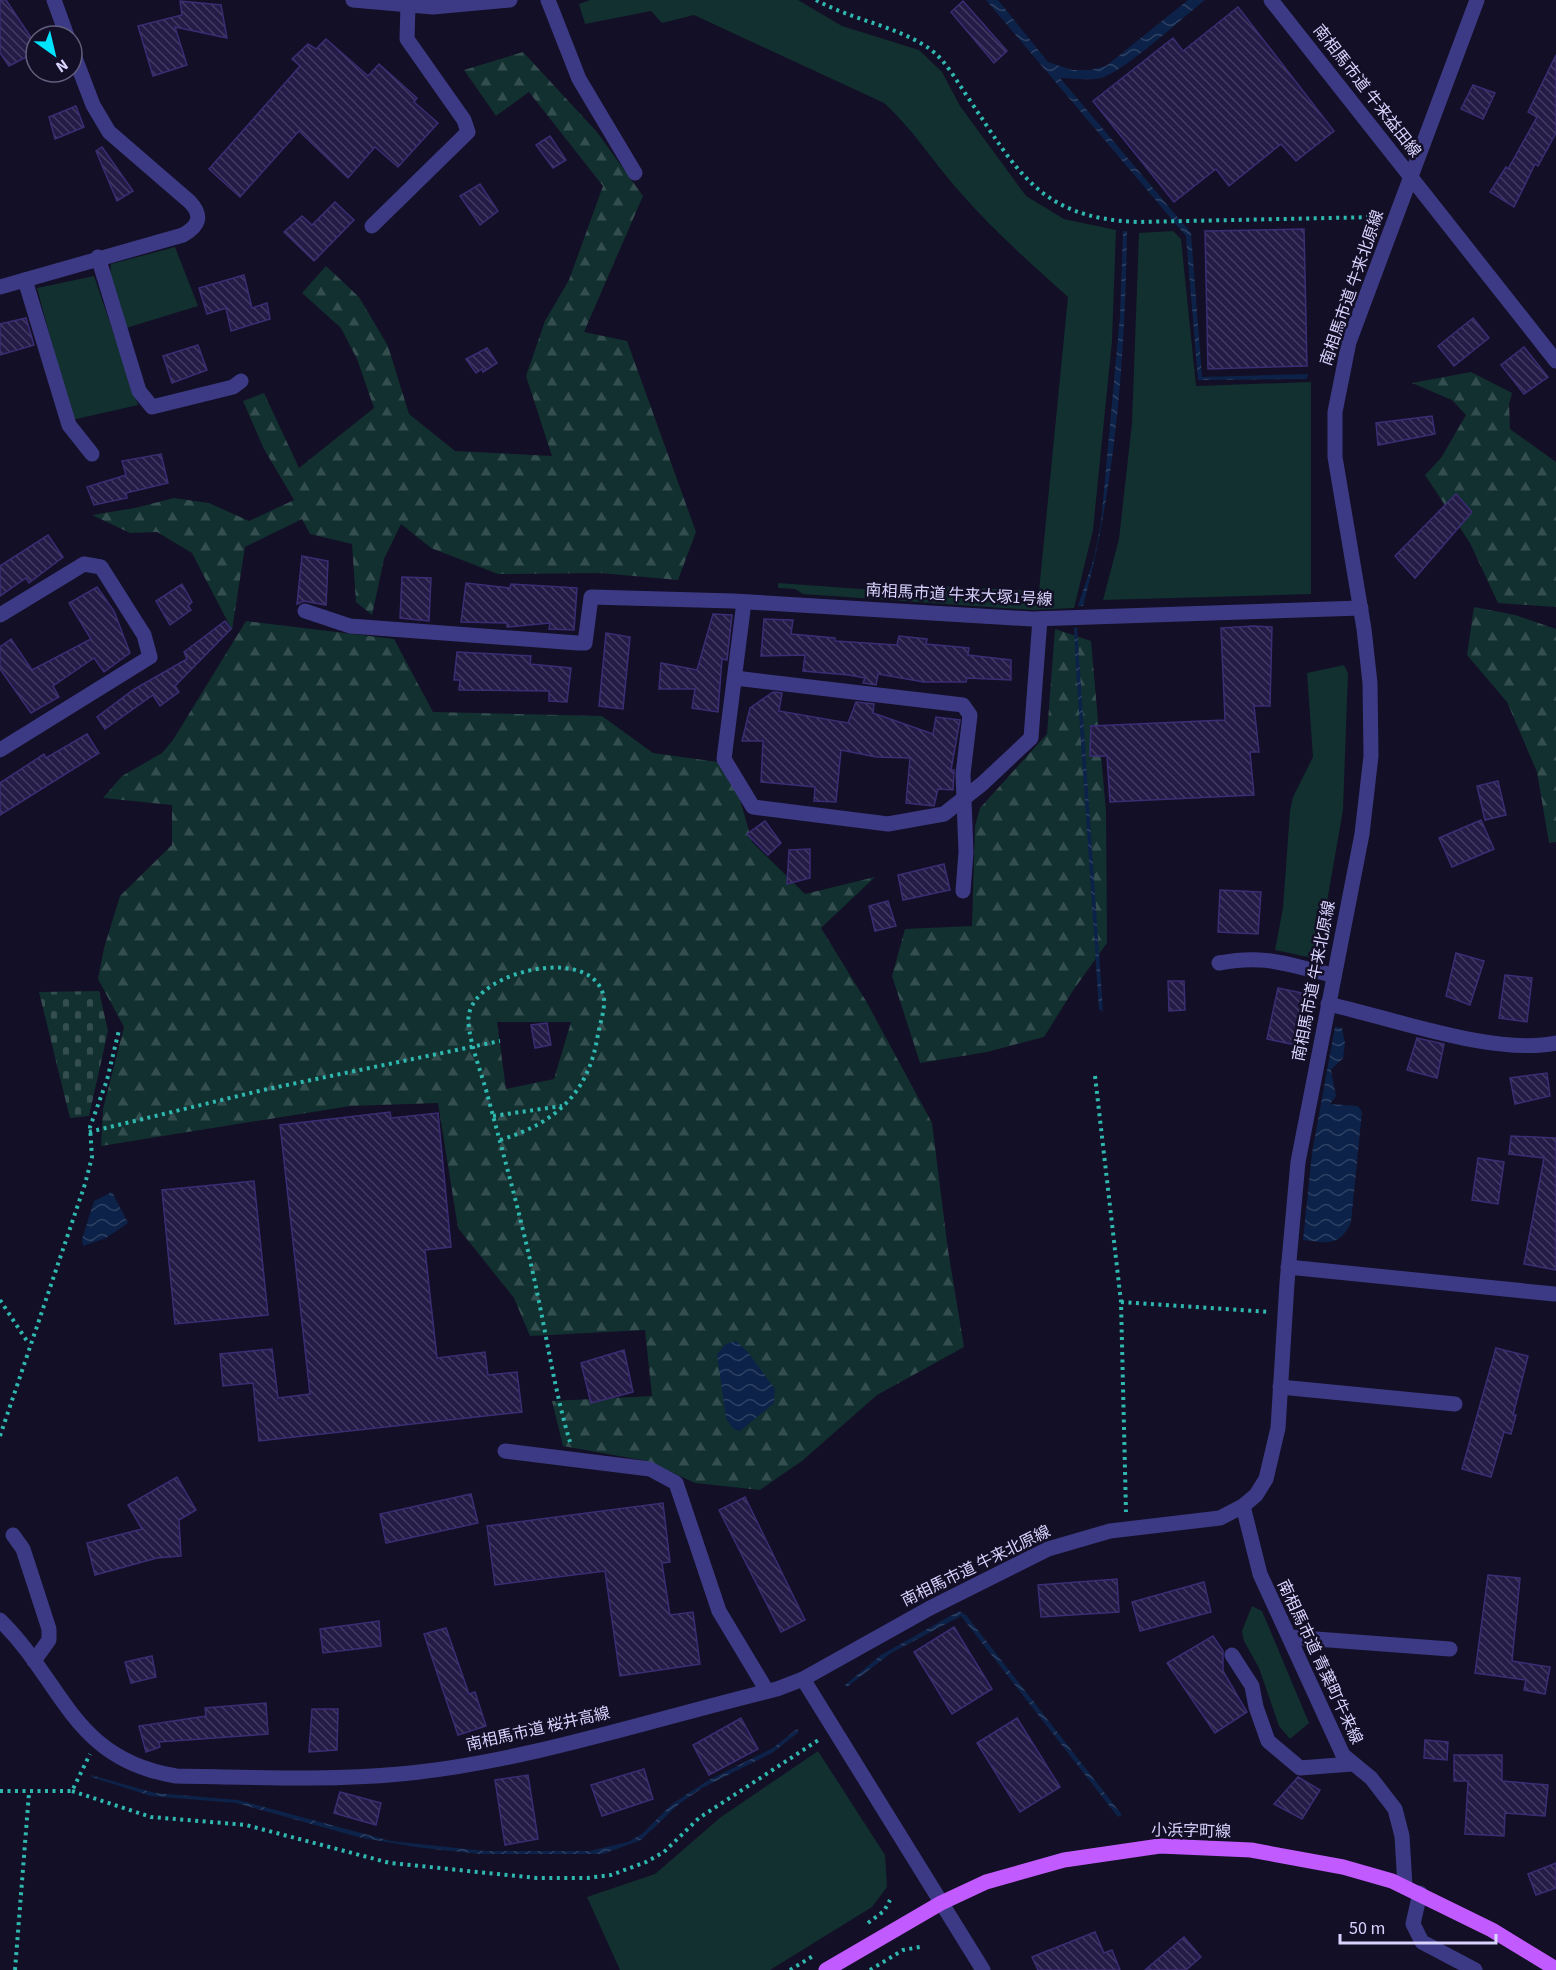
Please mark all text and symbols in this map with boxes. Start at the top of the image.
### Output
street label: 南相馬市道 牛来益田線 [1308,20,1426,162]
north arrow [24,24,84,84]
text: N [51,54,72,78]
street label: 南相馬市道 牛来北原線 [1315,207,1389,369]
street label: 南相馬市道 牛来大塚1号線 [865,579,1053,611]
street label: 南相馬市道 牛来北原線 [1288,899,1340,1063]
street label: 南相馬市道 牛来北原線 [898,1520,1054,1612]
street label: 南相馬市道 青葉町牛来線 [1272,1576,1368,1748]
street label: 南相馬市道 桜井高線 [464,1702,612,1756]
street label: 小浜字町線 [1151,1819,1231,1843]
scale bar [1340,1907,1496,1945]
text: 50 m [1349,1916,1385,1941]

